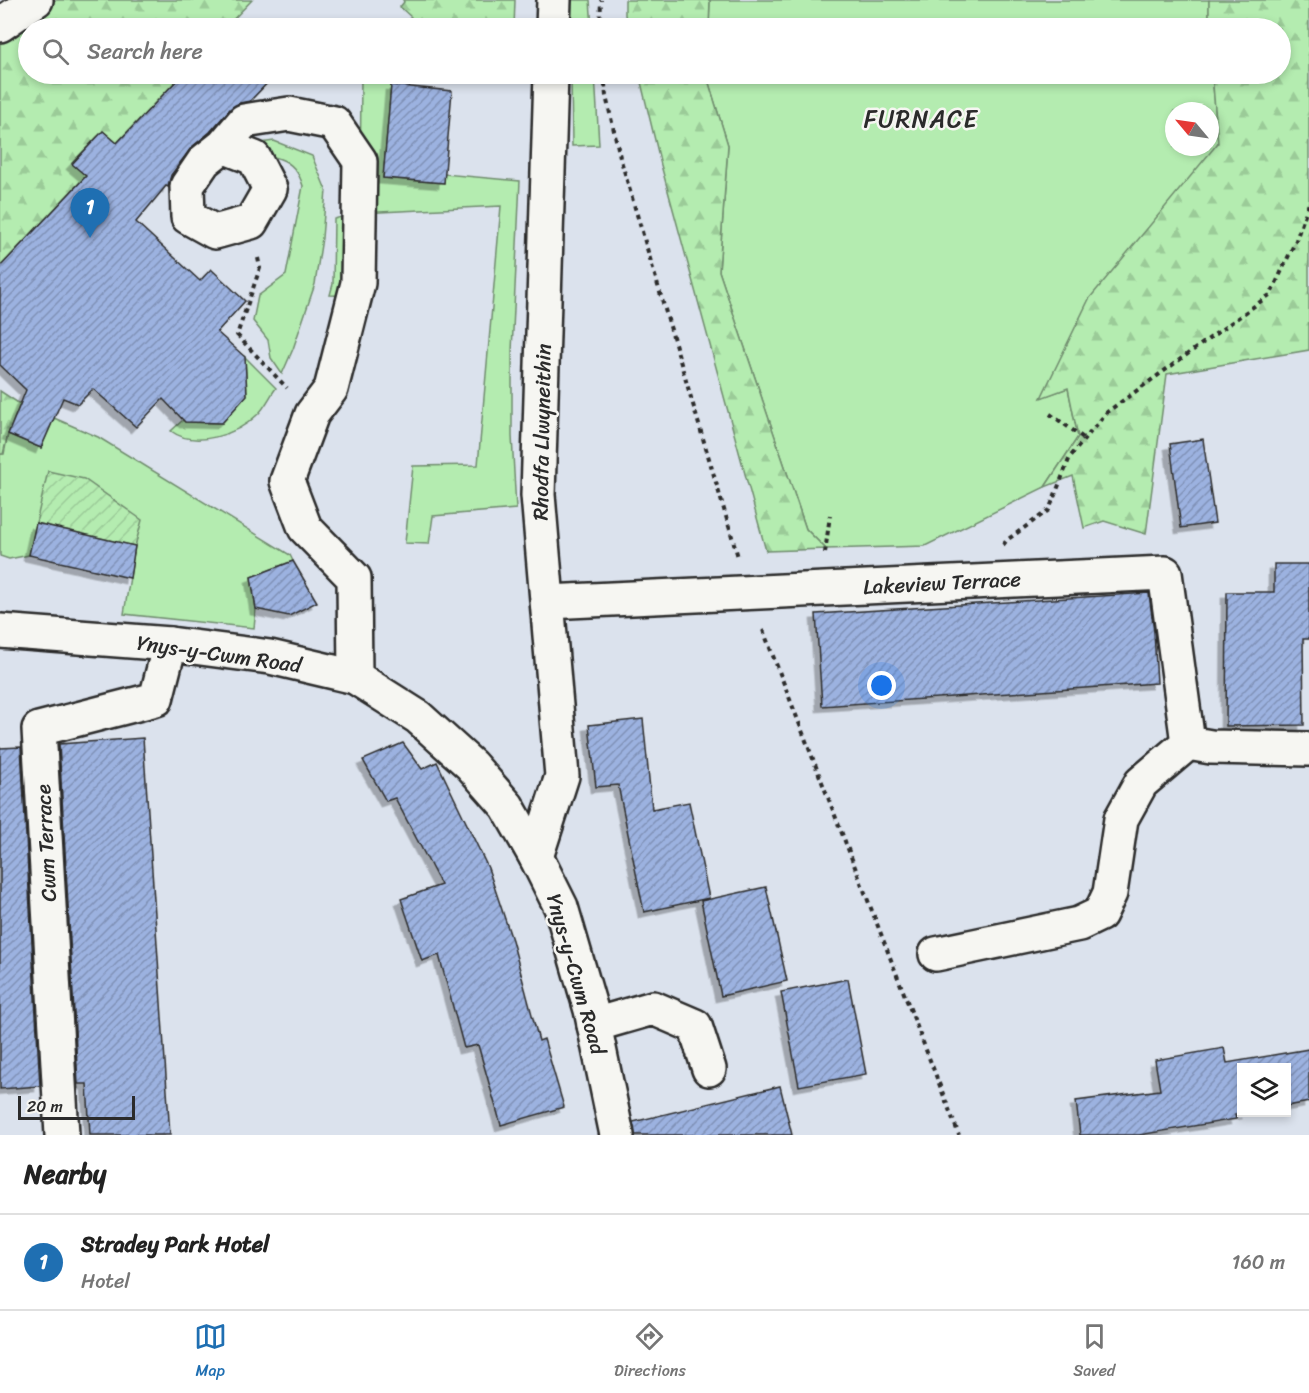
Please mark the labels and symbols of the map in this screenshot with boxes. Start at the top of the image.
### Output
district label: FURNACE [864,98,979,140]
north arrow [1165,102,1219,156]
pin: 1 [70,188,110,238]
street label: Rhodfa Llwyneithin [521,343,563,521]
street label: Lakeview Terrace [862,560,1022,606]
street label: Ynys-y-Cwm Road [134,624,306,685]
your location [867,671,896,700]
street label: Cwm Terrace [24,783,68,903]
street label: Ynys-y-Cwm Road [535,889,618,1061]
scale bar [18,1093,135,1120]

